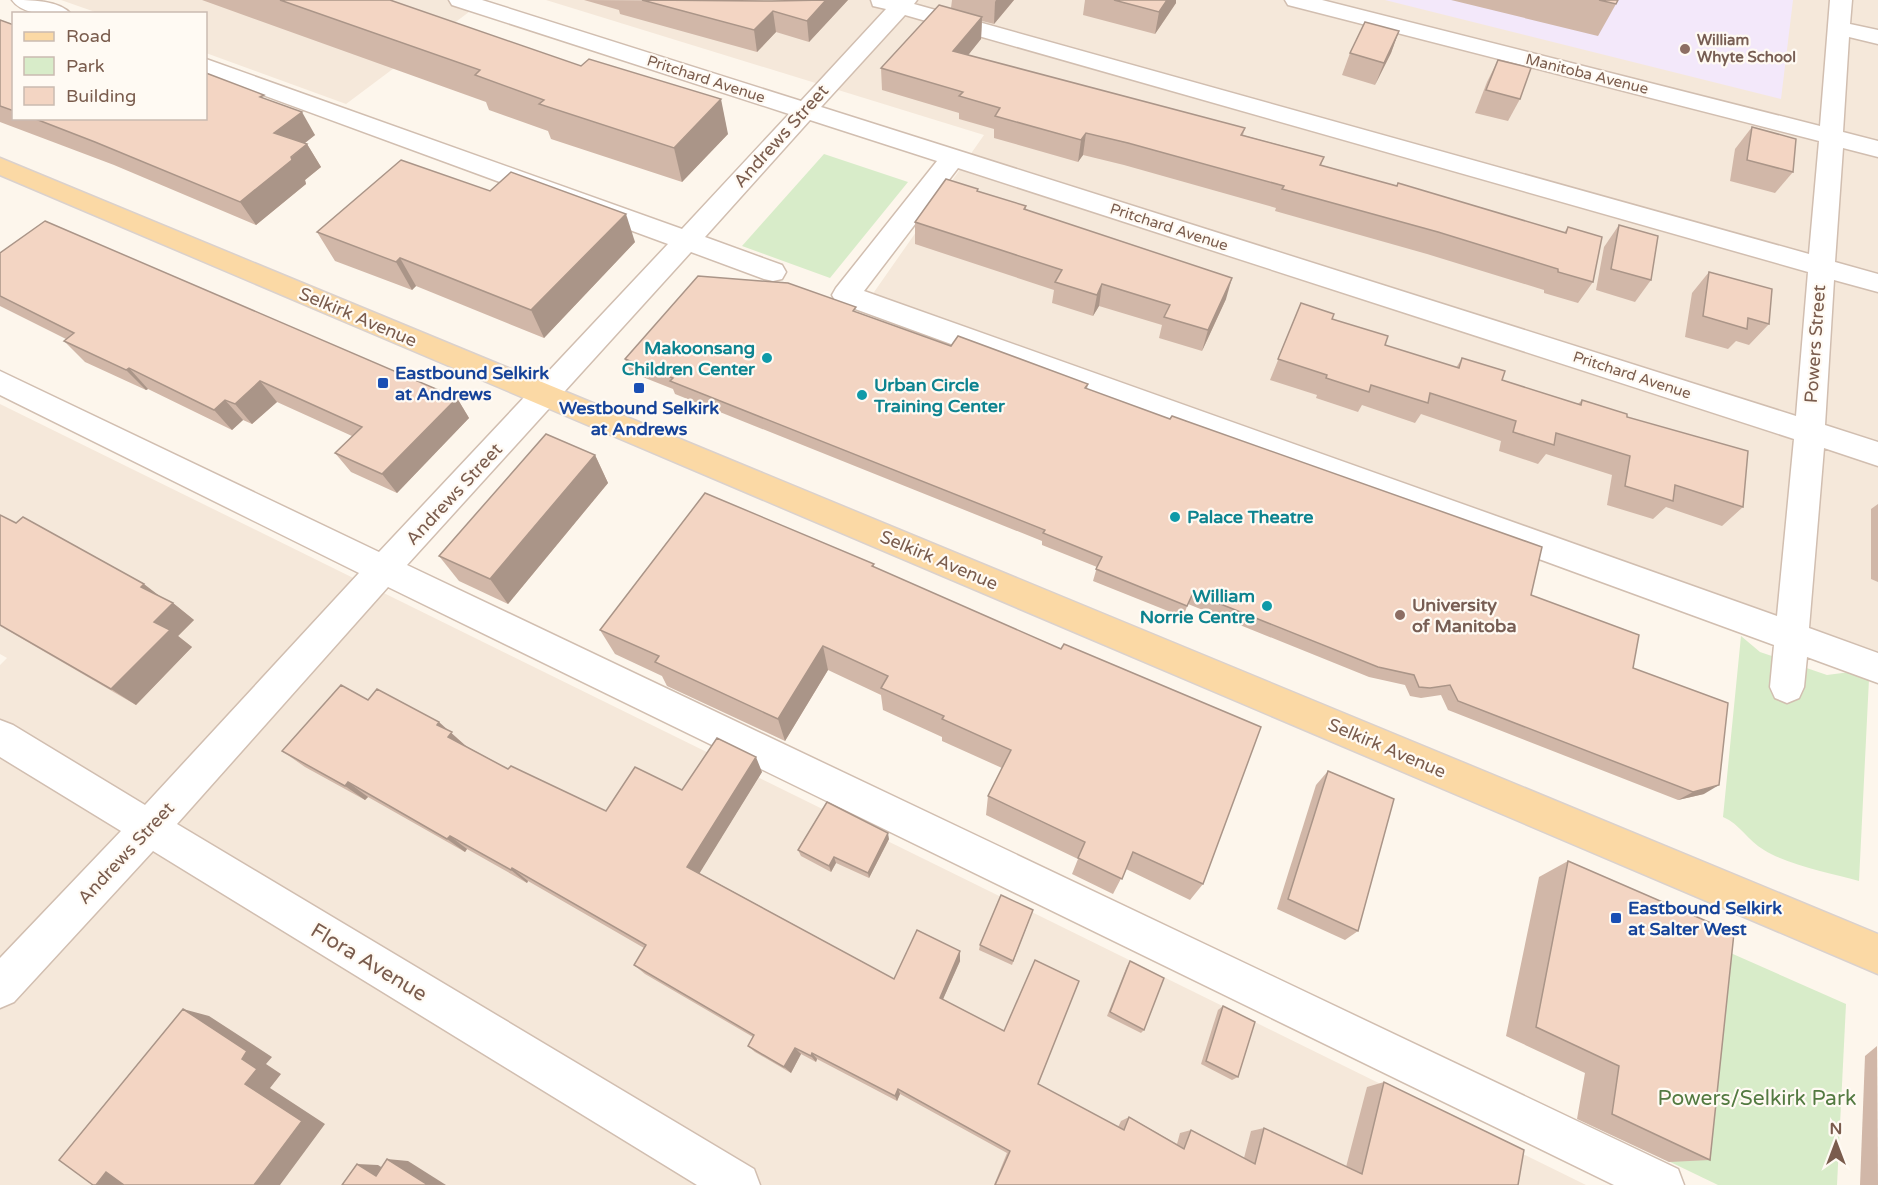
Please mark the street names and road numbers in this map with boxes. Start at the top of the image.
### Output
street label: Manitoba Avenue [1524,50,1650,98]
street label: Pritchard Avenue [645,51,767,107]
street label: Andrews Street [729,80,833,192]
street label: Pritchard Avenue [1108,199,1230,255]
street label: Selkirk Avenue [296,282,420,352]
street label: Powers Street [1800,284,1830,404]
street label: Pritchard Avenue [1571,347,1693,403]
street label: Andrews Street [401,438,507,550]
street label: Selkirk Avenue [877,525,1001,595]
street label: Selkirk Avenue [1325,713,1449,783]
street label: Andrews Street [73,797,179,909]
street label: Flora Avenue [306,918,431,1007]

